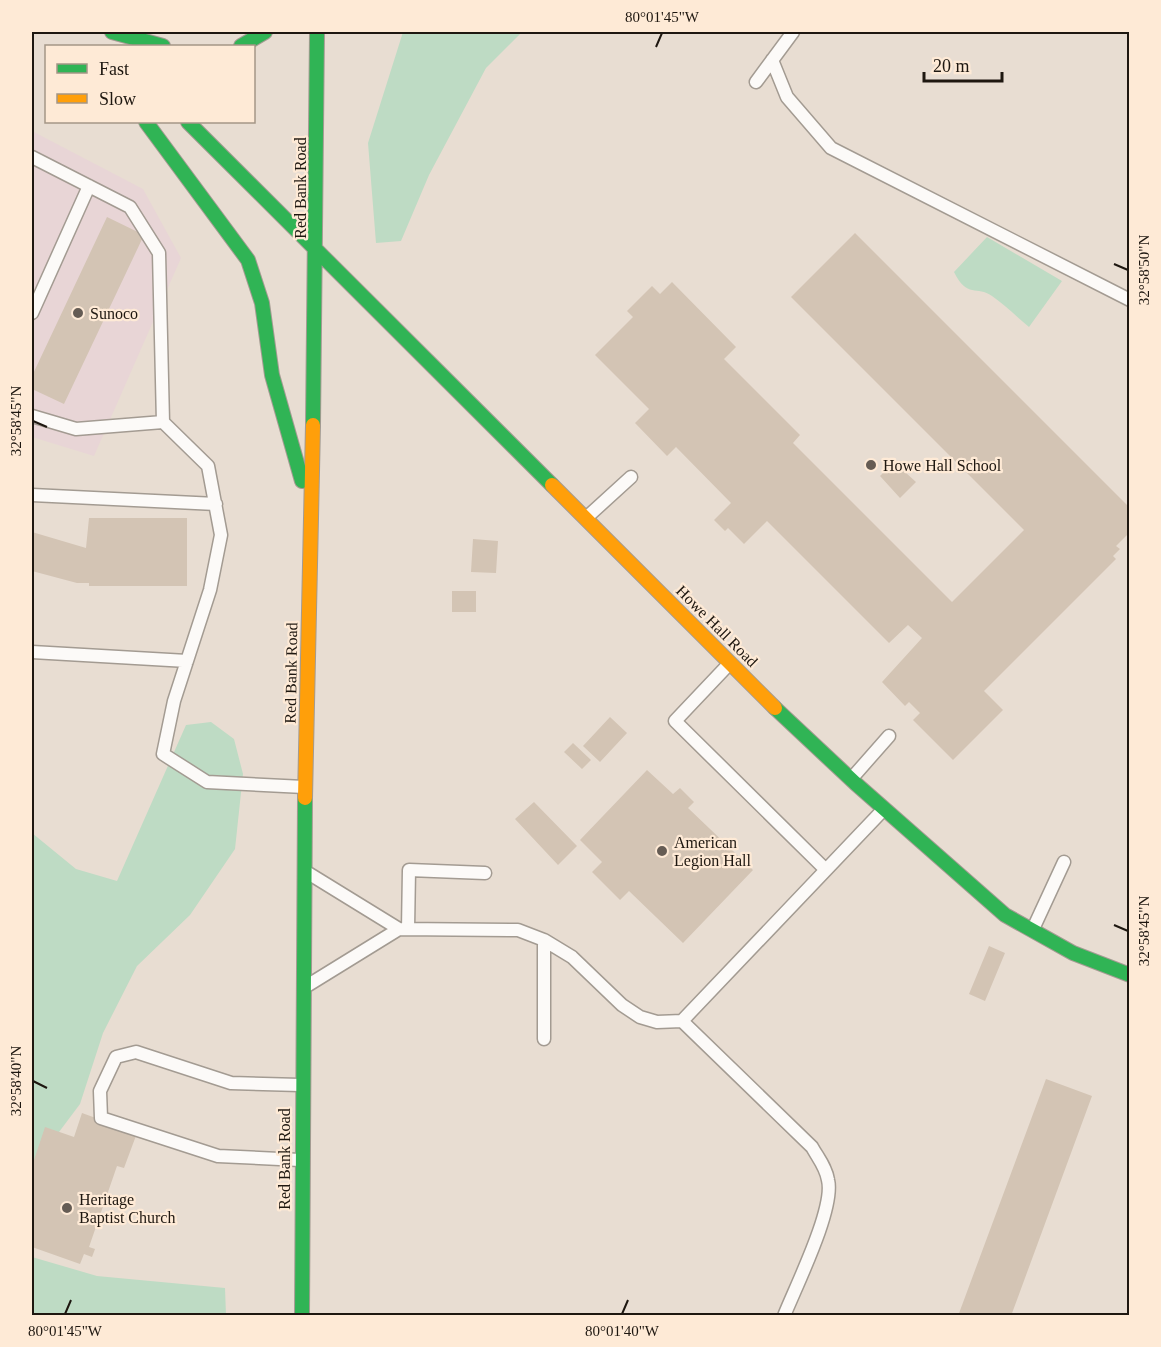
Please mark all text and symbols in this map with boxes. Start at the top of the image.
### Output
text: 80°01'45"W [625,9,700,25]
legend [45,45,255,123]
scale bar [924,45,1002,83]
text: 20 m [933,56,970,76]
text: Fast [99,59,129,79]
text: Slow [99,89,136,109]
street label: Red Bank Road [292,137,309,239]
text: 32°58'50"N [1136,235,1152,305]
place label: Sunoco [90,305,138,322]
marker: Sunoco [71,306,85,320]
text: 32°58'45"N [8,386,24,456]
place label: Howe Hall School [883,457,1002,474]
marker: Howe Hall School [864,458,878,472]
street label: Howe Hall Road [673,582,761,670]
street label: Red Bank Road [282,622,300,724]
place label: American Legion Hall [674,834,751,870]
marker: American Legion Hall [655,844,669,858]
text: 32°58'45"N [1136,896,1152,966]
text: 32°58'40"N [8,1046,24,1116]
street label: Red Bank Road [276,1108,293,1210]
place label: Heritage Baptist Church [79,1191,175,1227]
marker: Heritage Baptist Church [60,1201,74,1215]
text: 80°01'45"W [28,1323,103,1339]
text: 80°01'40"W [585,1323,660,1339]

